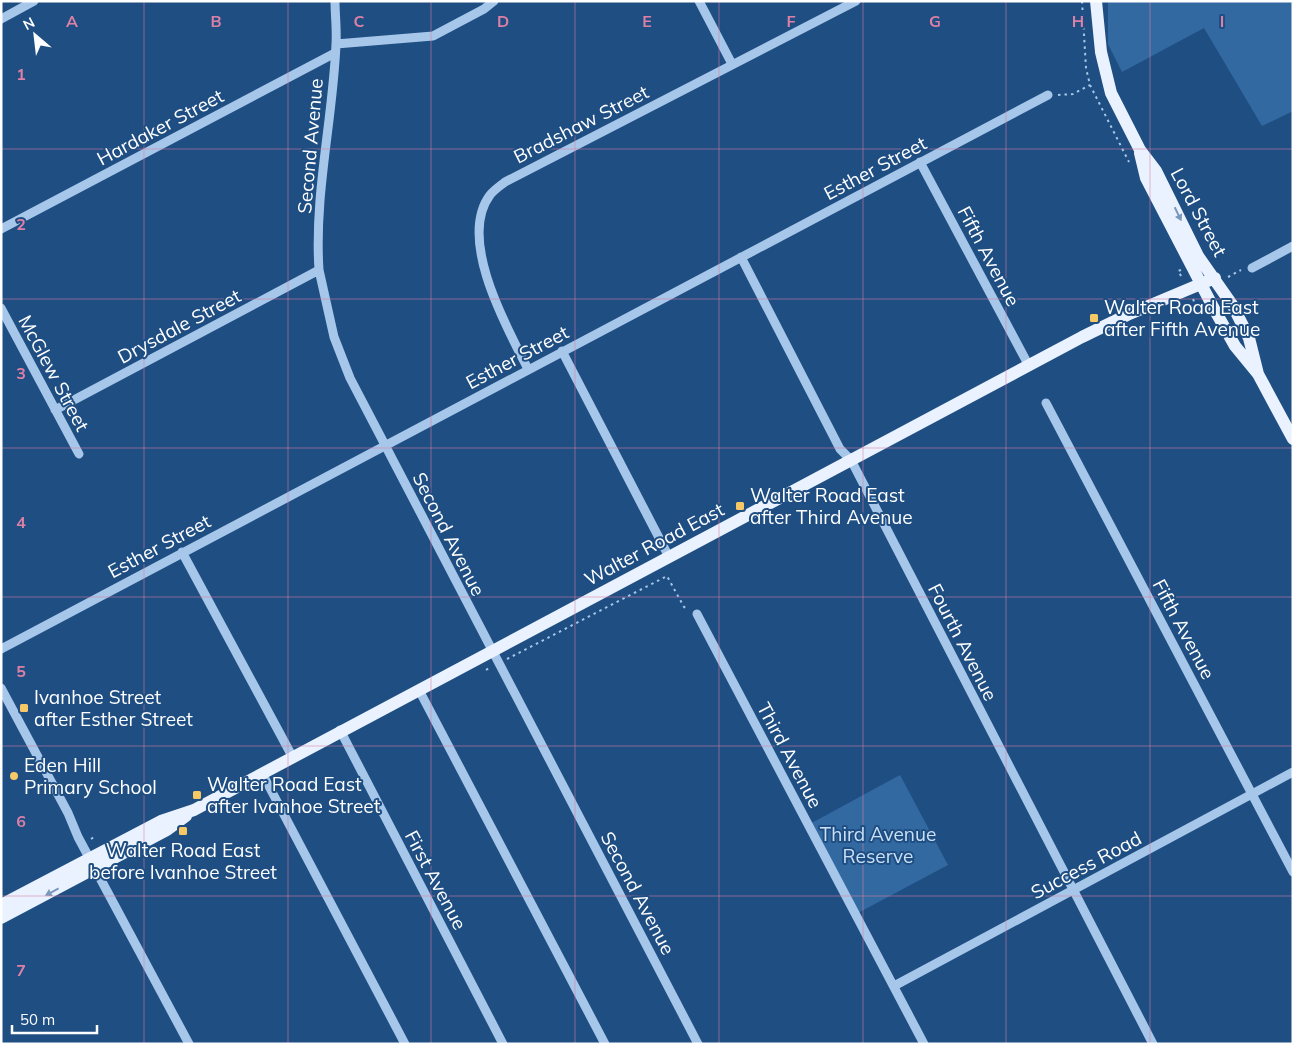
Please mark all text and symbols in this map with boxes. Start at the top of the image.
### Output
north arrow [10,10,60,60]
text: A [66,11,78,31]
text: B [210,11,222,31]
text: C [354,11,365,31]
text: D [497,11,509,31]
text: E [642,11,652,31]
text: F [786,11,796,31]
text: G [929,11,941,31]
text: H [1072,11,1084,31]
text: I [1220,11,1224,31]
text: N [20,13,38,34]
text: 1 [16,64,26,84]
street label: Second Avenue [292,77,328,215]
street label: Bradshaw Street [509,79,653,168]
street label: Hardaker Street [93,83,228,170]
street label: Esther Street [820,131,931,205]
street label: Lord Street [1166,164,1232,261]
street label: Fifth Avenue [953,202,1025,310]
one-way arrow [1173,207,1182,222]
text: 2 [16,214,26,234]
street label: Drysdale Street [113,283,245,369]
place label: Walter Road East after Fifth Avenue [1104,295,1260,341]
street label: McGlew Street [13,311,95,436]
marker: Walter Road East after Fifth Avenue [1088,312,1100,324]
street label: Esther Street [462,320,573,394]
text: 3 [16,363,26,383]
street label: Second Avenue [407,468,491,600]
place label: Walter Road East after Third Avenue [750,483,913,529]
street label: Walter Road East [580,497,728,591]
marker: Walter Road East after Third Avenue [734,500,746,512]
street label: Esther Street [104,509,215,583]
text: 4 [16,512,26,532]
street label: Fifth Avenue [1148,575,1220,683]
street label: Fourth Avenue [923,579,1003,705]
text: 5 [16,661,26,681]
place label: Ivanhoe Street after Esther Street [34,685,193,731]
street label: Third Avenue [752,698,828,812]
marker: Ivanhoe Street after Esther Street [18,702,30,714]
place label: Eden Hill Primary School [24,753,157,799]
marker: Eden Hill Primary School [8,770,20,782]
place label: Walter Road East after Ivanhoe Street [207,772,381,818]
marker: Walter Road East after Ivanhoe Street [191,789,203,801]
text: 6 [16,811,26,831]
park label: Third Avenue Reserve [820,822,936,868]
marker: Walter Road East before Ivanhoe Street [177,825,189,837]
street label: First Avenue [400,826,472,934]
street label: Success Road [1027,826,1145,904]
street label: Second Avenue [595,827,681,959]
place label: Walter Road East before Ivanhoe Street [89,838,277,884]
one-way arrow [45,888,59,896]
text: 7 [16,960,26,980]
scale bar [12,1002,98,1034]
text: 50 m [20,1010,55,1029]

